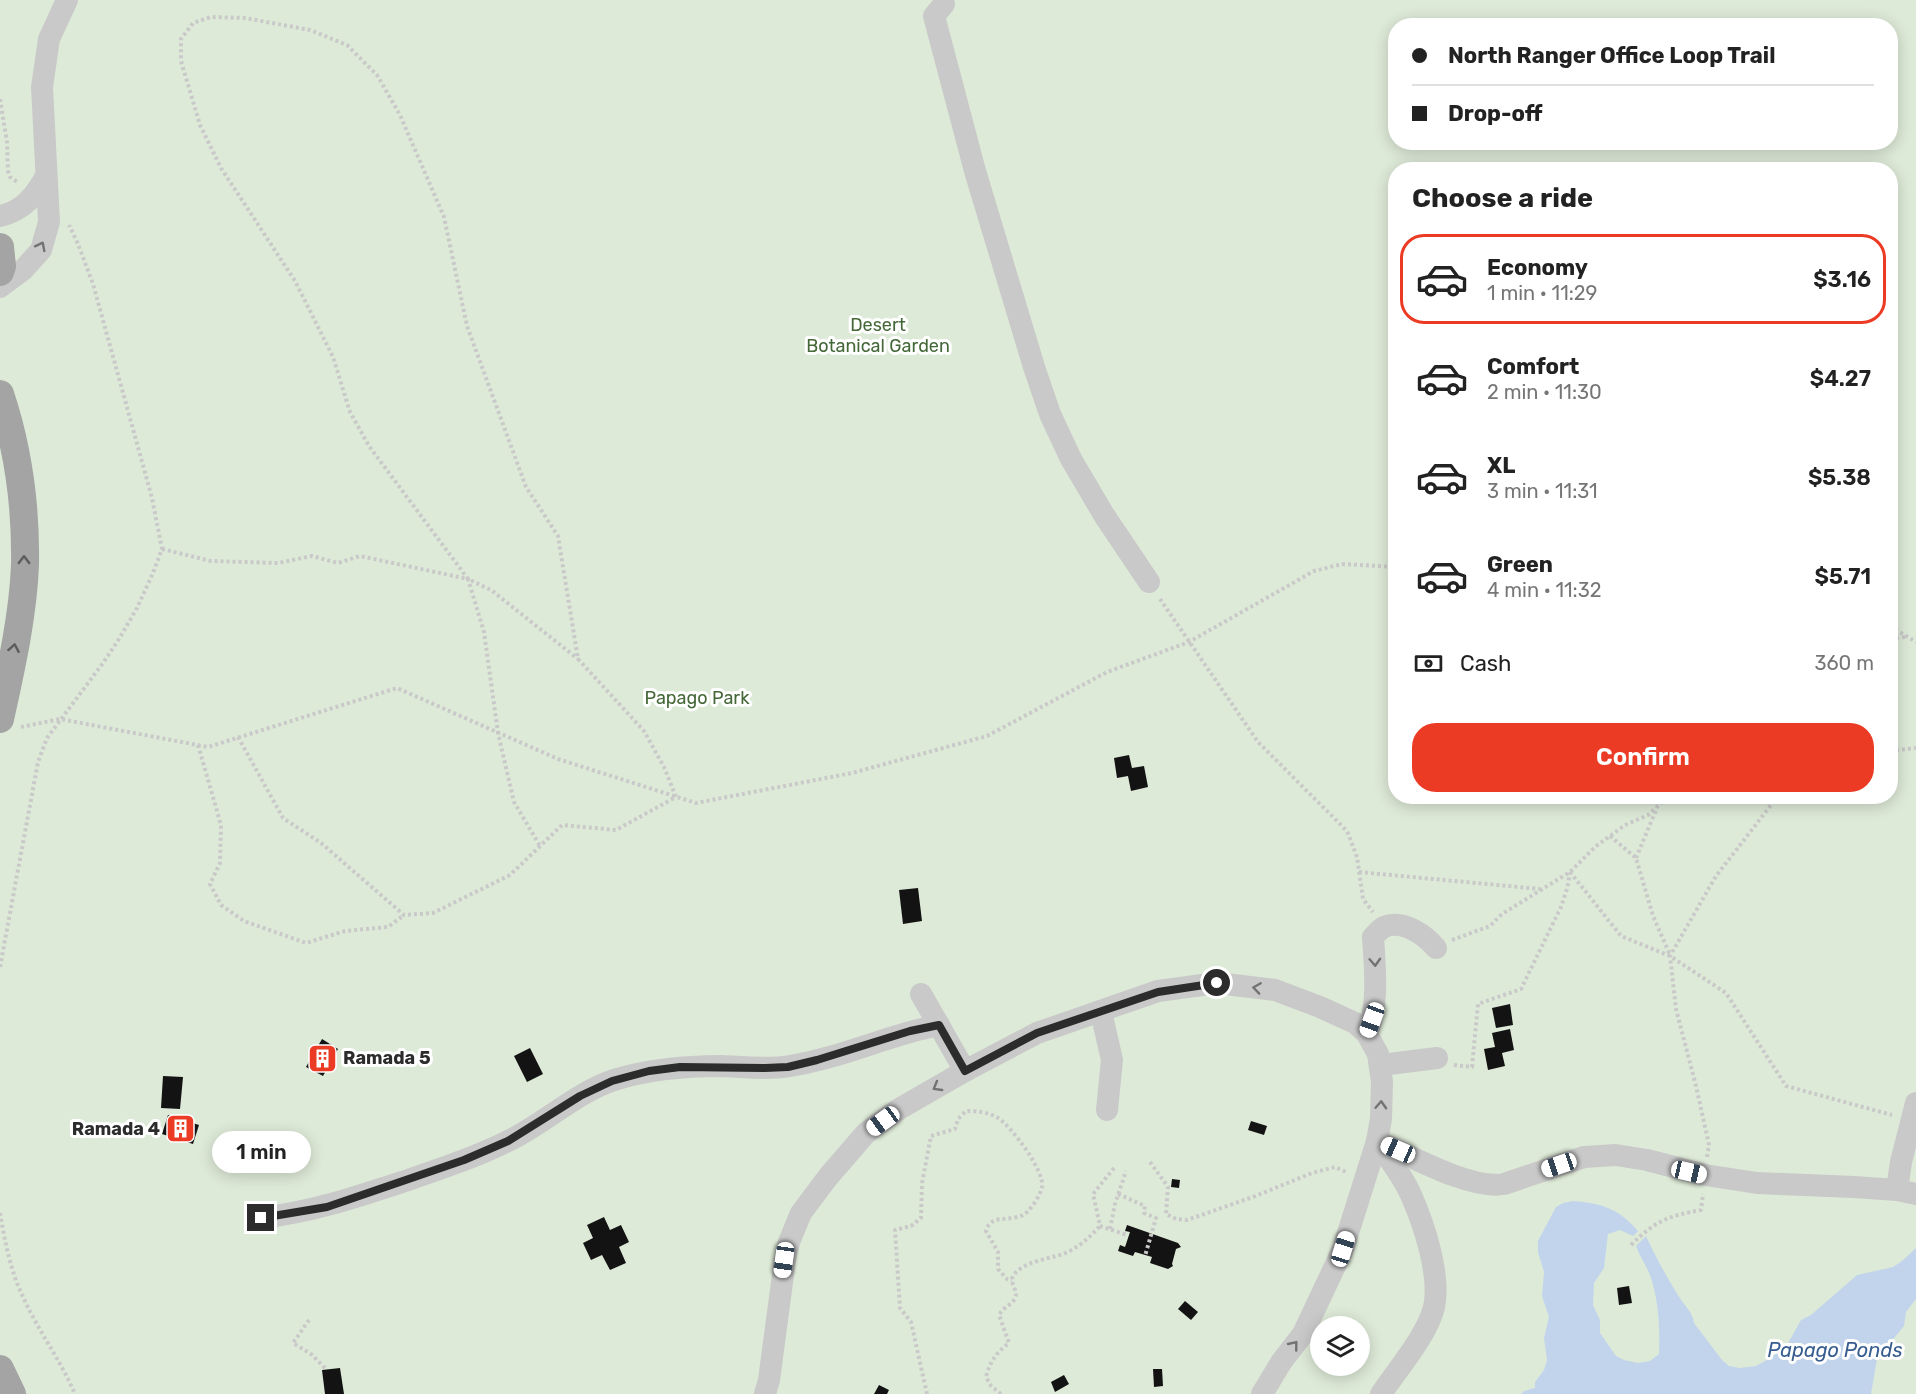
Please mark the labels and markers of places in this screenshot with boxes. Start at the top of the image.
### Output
building icon: Ramada 5 [306,1042,338,1074]
place label: Ramada 5 [343,1047,431,1069]
building icon: Ramada 4 [165,1113,197,1145]
place label: Ramada 4 [72,1118,160,1140]

